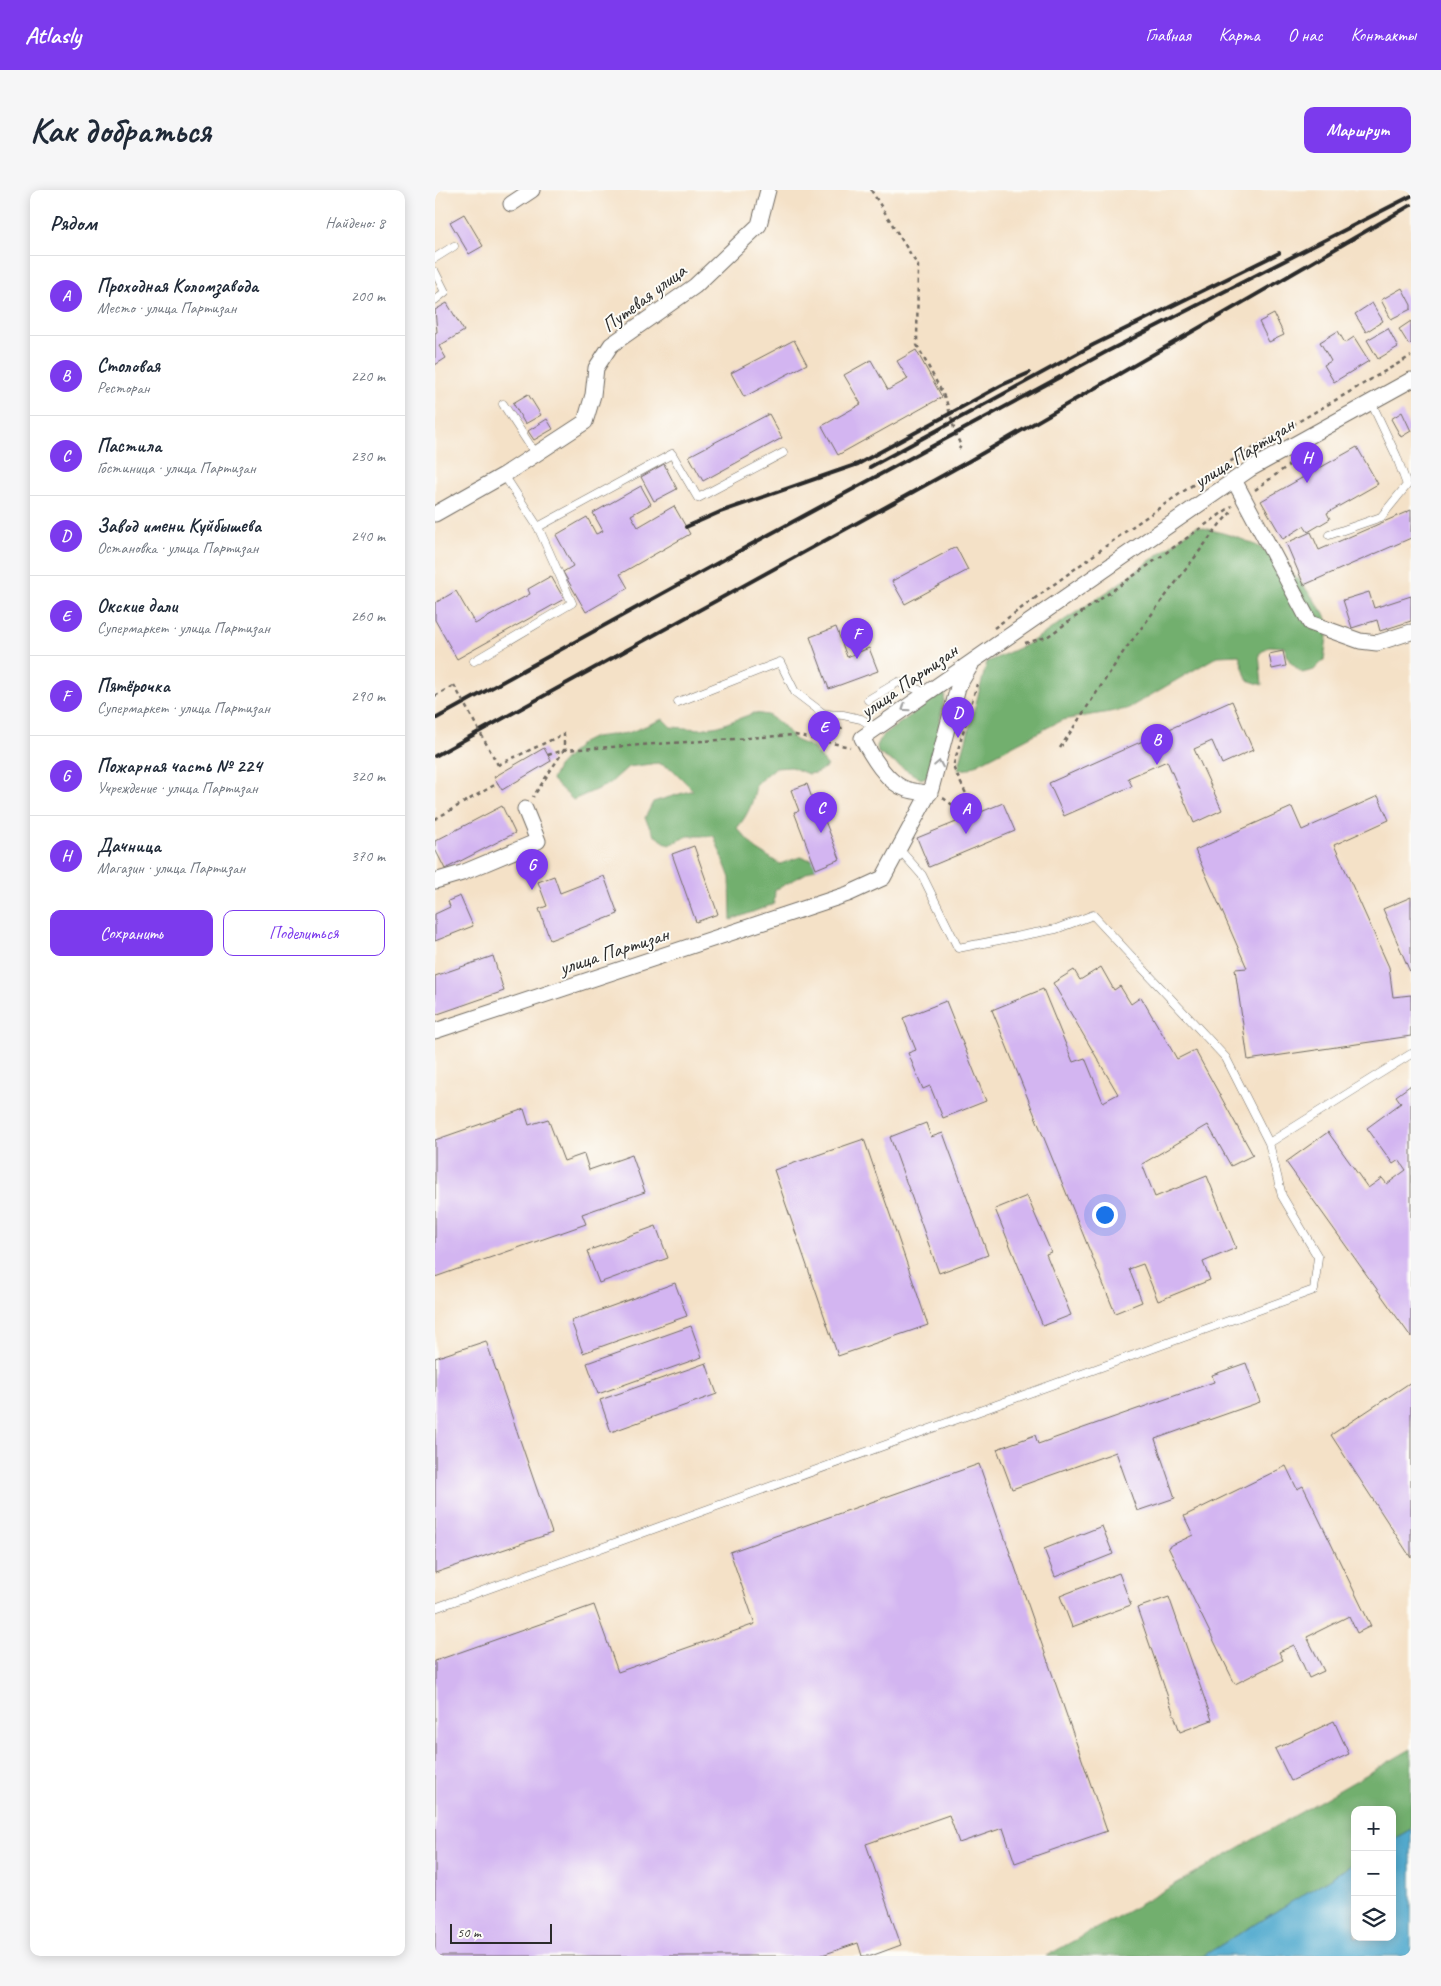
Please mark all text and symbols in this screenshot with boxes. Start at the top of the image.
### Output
text: Atlasly [25,20,81,50]
text: Главная [1146,24,1191,46]
text: Карта [1219,24,1260,46]
text: О нас [1288,24,1323,46]
text: Контакты [1351,24,1416,46]
button: Маршрут [1304,107,1411,153]
text: Как добраться [30,108,211,153]
text: Рядом [50,210,97,236]
text: Найдено: 8 [325,213,385,233]
street label: Путевая улица [597,257,692,338]
text: Проходная Коломзавода [97,274,258,298]
text: A [62,286,70,306]
text: 200 m [351,286,385,306]
text: Место · улица Партизан [97,298,236,318]
text: Столовая [97,354,160,378]
text: B [62,366,70,386]
text: 220 m [351,366,385,386]
text: Ресторан [97,378,150,398]
street label: улица Партизан [1188,411,1300,494]
text: Пастила [97,434,161,458]
pin: H [1291,442,1323,483]
text: C [62,446,70,466]
text: 230 m [351,446,385,466]
text: Гостиница · улица Партизан [97,458,256,478]
text: Завод имени Куйбышева [97,514,261,538]
text: D [61,526,71,546]
text: 240 m [351,526,385,546]
text: Остановка · улица Партизан [97,538,258,558]
text: Окские дали [97,594,177,618]
text: E [62,606,70,626]
text: 260 m [351,606,385,626]
text: Супермаркет · улица Партизан [97,618,270,638]
pin: F [841,618,873,659]
street label: улица Партизан [855,637,964,724]
text: Пятёрочка [97,674,170,698]
text: F [62,686,70,706]
text: 290 m [351,686,385,706]
pin: D [942,697,974,738]
text: Супермаркет · улица Партизан [97,698,270,718]
one-way arrow [901,702,911,711]
pin: E [808,711,840,752]
pin: B [1141,724,1173,765]
text: Пожарная часть № 224 [97,754,262,778]
one-way arrow [933,759,943,768]
text: G [62,766,70,786]
text: 320 m [351,766,385,786]
text: Учреждение · улица Партизан [97,778,258,798]
pin: C [805,792,837,833]
pin: A [950,793,982,834]
text: Дачница [97,834,161,858]
text: H [61,846,71,866]
text: 370 m [351,846,385,866]
pin: G [516,849,548,890]
text: Магазин · улица Партизан [97,858,245,878]
button: Сохранить [50,910,213,956]
button: Поделиться [223,910,385,956]
street label: улица Партизан [555,921,673,981]
your location [1092,1202,1118,1228]
map controls [1351,1806,1396,1941]
button: + [1351,1806,1396,1851]
button: − [1351,1851,1396,1896]
button: layers [1351,1896,1396,1941]
scale bar [450,1921,553,1944]
text: 50 m [457,1924,481,1941]

